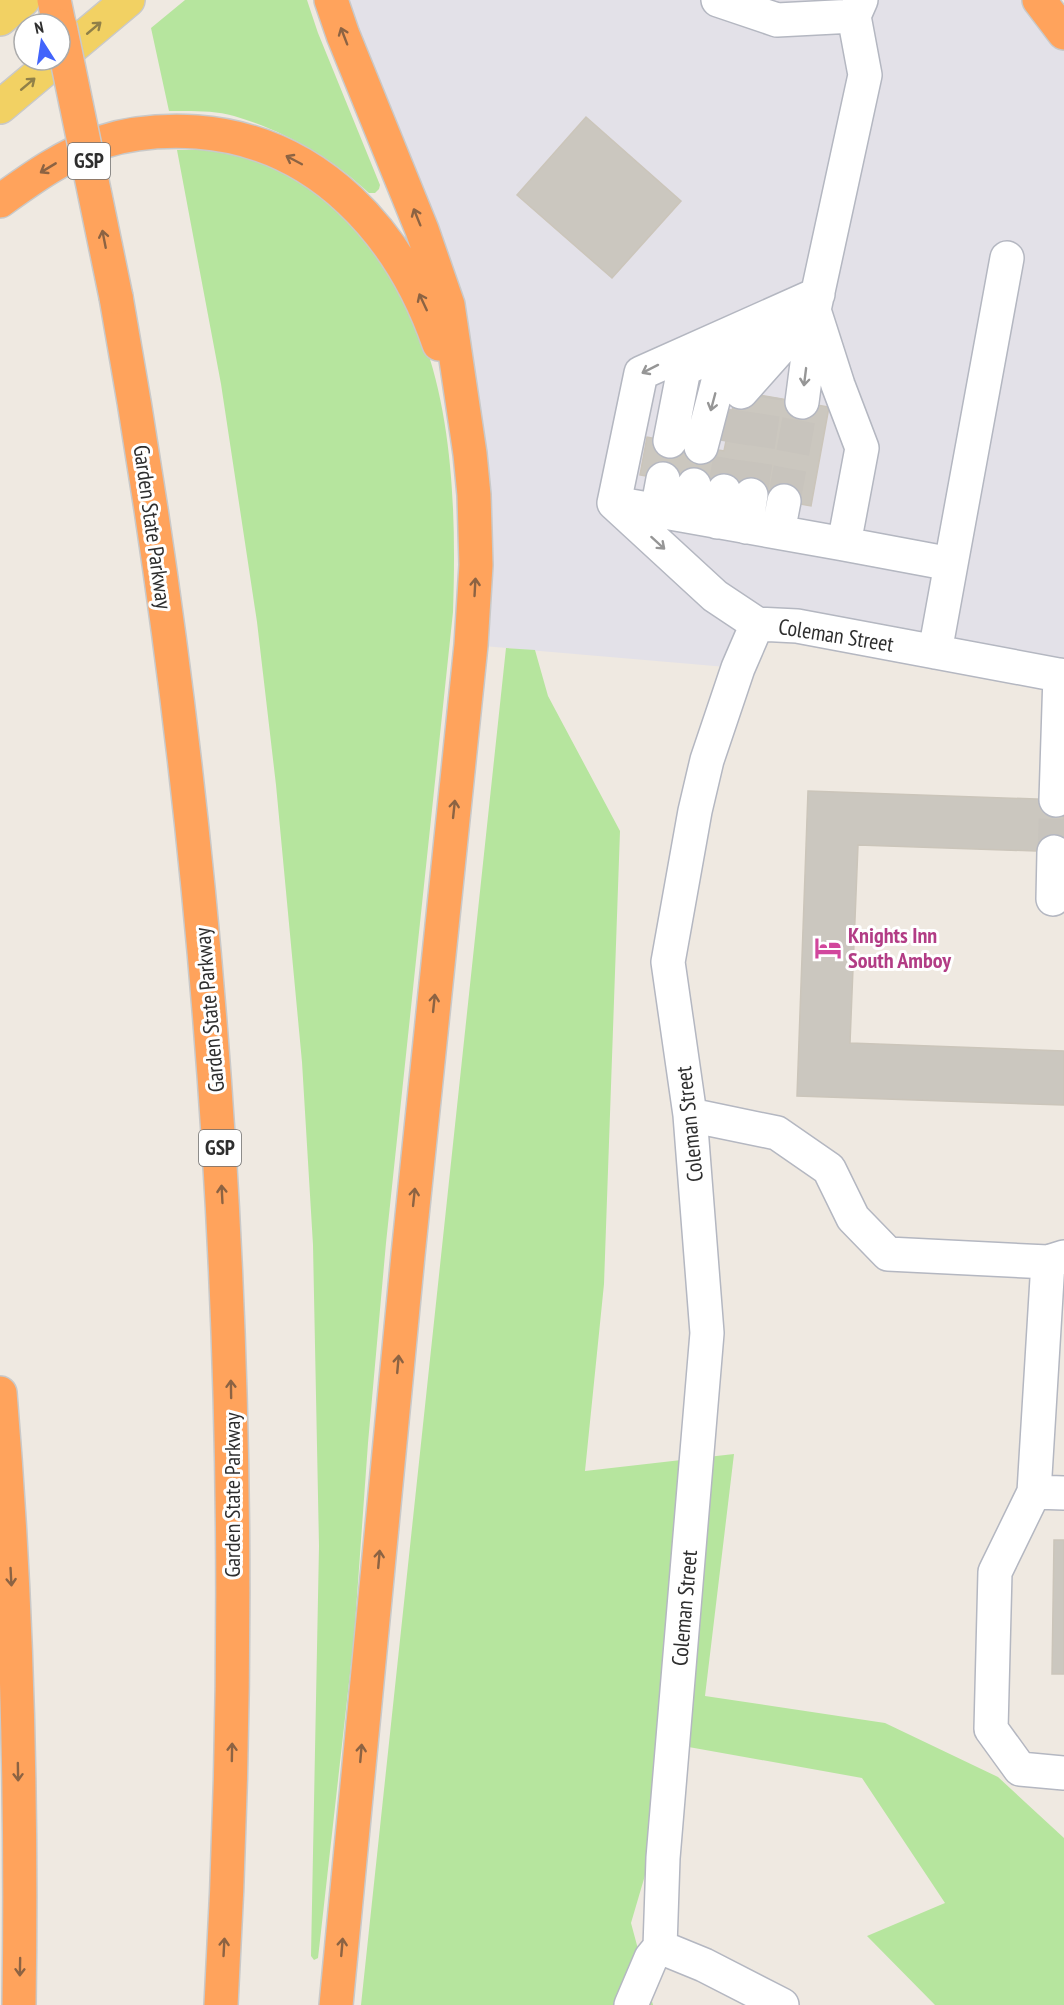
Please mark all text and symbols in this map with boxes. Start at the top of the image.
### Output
north arrow [12,12,72,72]
text: N [33,17,45,38]
one-way arrow [86,22,102,35]
one-way arrow [337,28,348,46]
one-way arrow [20,77,36,90]
road number: GSP [68,143,110,179]
one-way arrow [286,154,303,166]
one-way arrow [40,163,57,175]
one-way arrow [411,208,422,227]
one-way arrow [98,230,109,249]
one-way arrow [416,293,428,311]
one-way arrow [641,364,659,376]
one-way arrow [800,367,811,386]
one-way arrow [706,392,718,411]
street label: Garden State Parkway [128,443,178,611]
one-way arrow [650,536,665,550]
one-way arrow [469,577,480,597]
street label: Coleman Street [776,612,896,658]
one-way arrow [449,799,460,819]
place label: Knights Inn South Amboy [848,921,952,974]
street label: Garden State Parkway [188,926,230,1094]
hotel icon: Knights Inn South Amboy [813,933,843,963]
one-way arrow [429,993,440,1013]
street label: Coleman Street [669,1065,709,1183]
road number: GSP [199,1130,241,1166]
one-way arrow [217,1184,228,1204]
one-way arrow [409,1187,420,1207]
one-way arrow [393,1355,404,1375]
one-way arrow [225,1379,237,1399]
street label: Garden State Parkway [218,1412,246,1578]
one-way arrow [374,1549,385,1569]
street label: Coleman Street [665,1549,703,1667]
one-way arrow [6,1567,17,1587]
one-way arrow [226,1742,238,1762]
one-way arrow [356,1743,367,1763]
one-way arrow [12,1762,24,1782]
one-way arrow [219,1937,230,1957]
one-way arrow [337,1937,348,1957]
one-way arrow [14,1957,26,1977]

